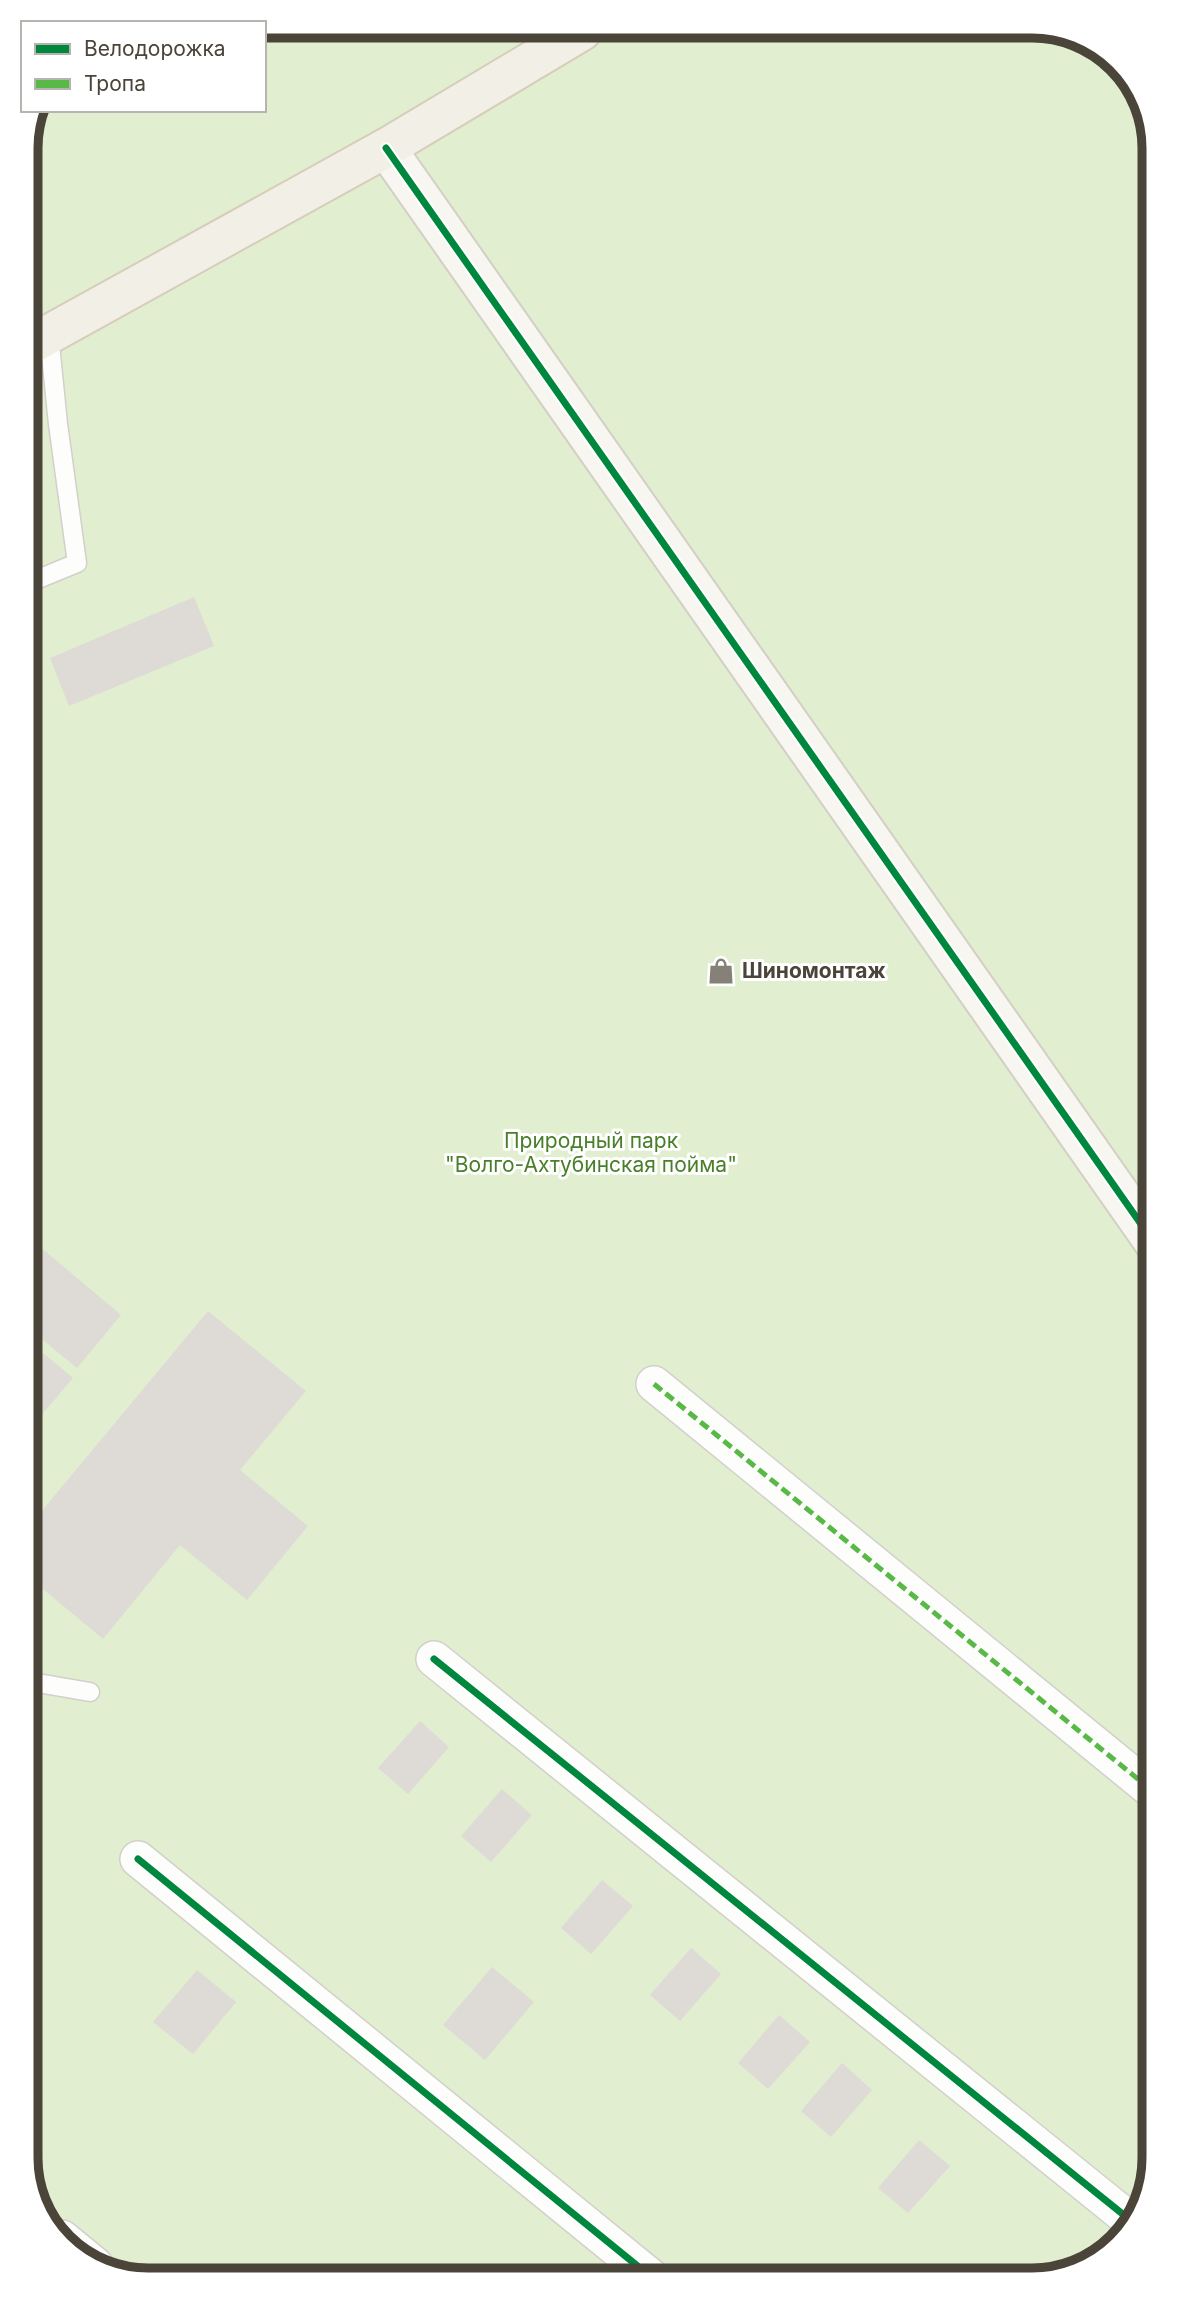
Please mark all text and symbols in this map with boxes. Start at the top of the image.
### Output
legend [21,21,266,112]
text: Велодорожка [84,36,226,61]
text: Тропа [84,71,146,96]
shop icon: Шиномонтаж [706,956,736,986]
place label: Шиномонтаж [742,958,886,983]
park label: Природный парк "Волго-Ахтубинская пойма" [445,1128,737,1177]

